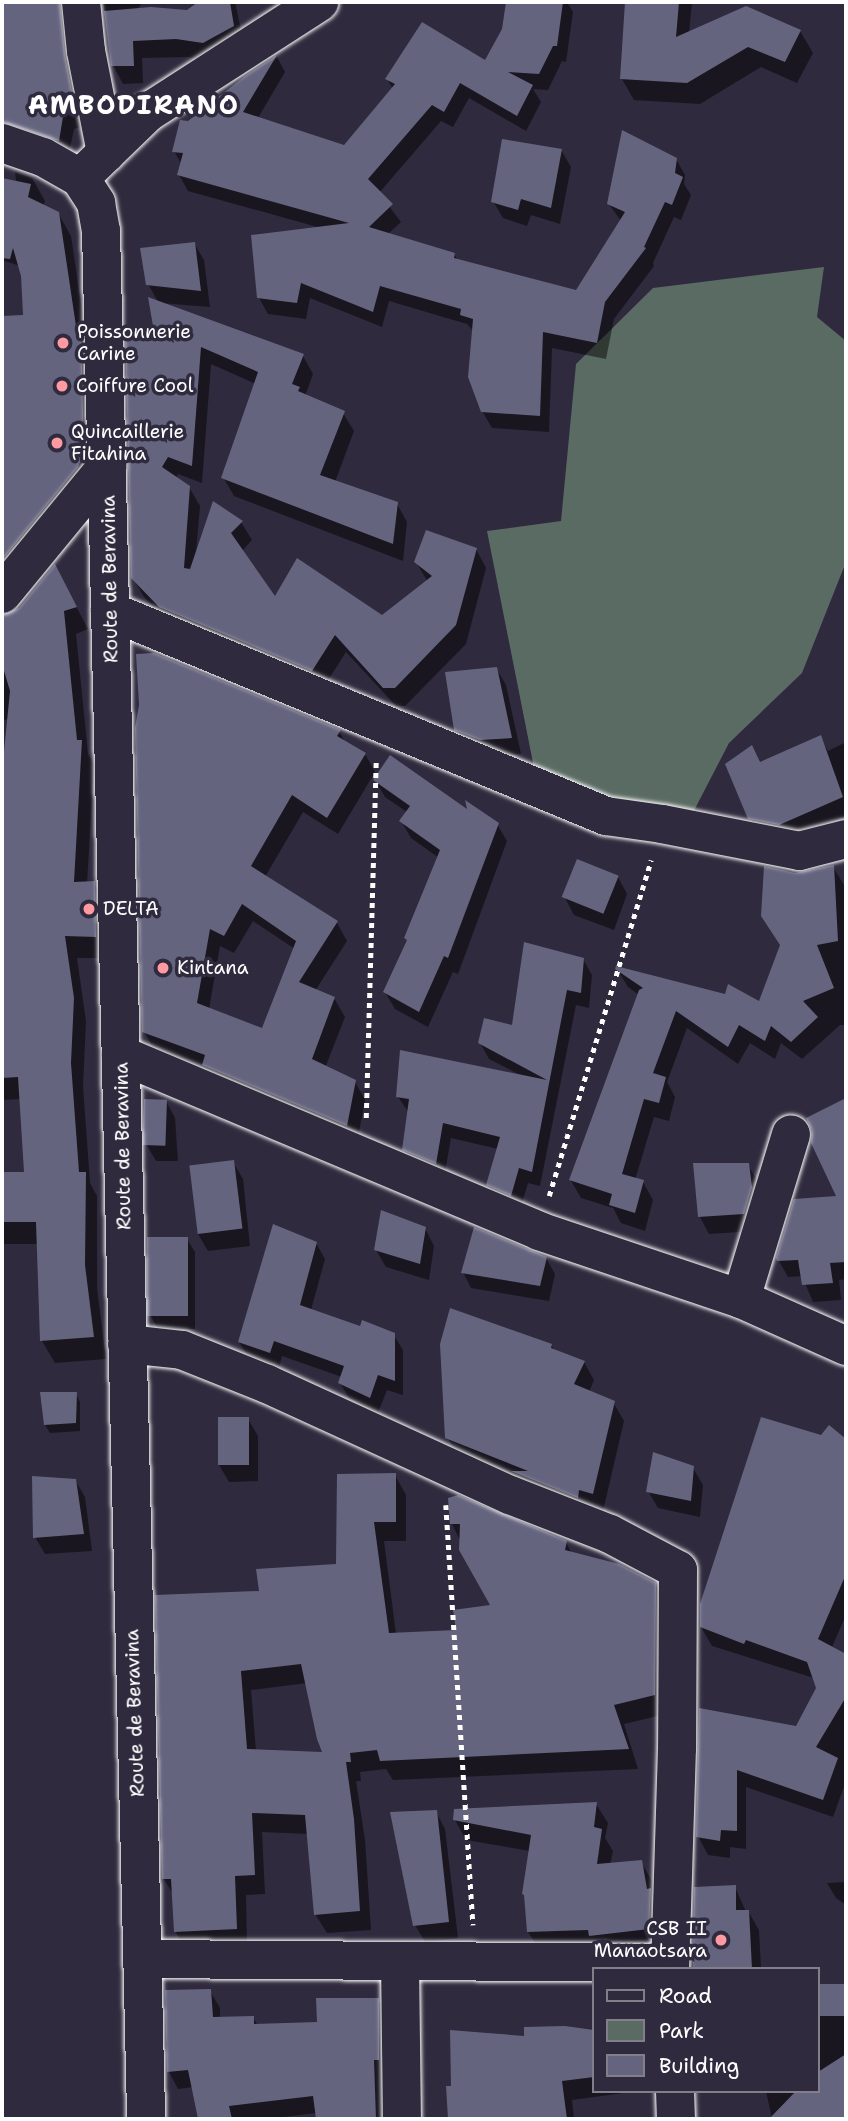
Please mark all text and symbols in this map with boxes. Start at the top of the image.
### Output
district label: AMBODIRANO [29,89,239,121]
place label: Poissonnerie Carine [77,321,191,365]
marker: Poissonnerie Carine [55,335,71,351]
place label: Coiffure Cool [76,375,193,397]
marker: Coiffure Cool [54,378,70,394]
place label: Quincaillerie Fitahina [71,421,184,465]
marker: Quincaillerie Fitahina [49,435,65,451]
street label: Route de Beravina [97,495,123,663]
place label: DELTA [103,898,159,920]
marker: DELTA [81,901,97,917]
place label: Kintana [177,957,249,979]
marker: Kintana [155,960,171,976]
street label: Route de Beravina [110,1062,136,1230]
street label: Route de Beravina [121,1629,149,1797]
place label: CSB II Manaotsara [594,1918,707,1962]
marker: CSB II Manaotsara [713,1932,729,1948]
legend [592,1967,820,2093]
text: Road [659,1982,712,2010]
text: Park [659,2017,704,2045]
text: Building [659,2052,739,2080]

